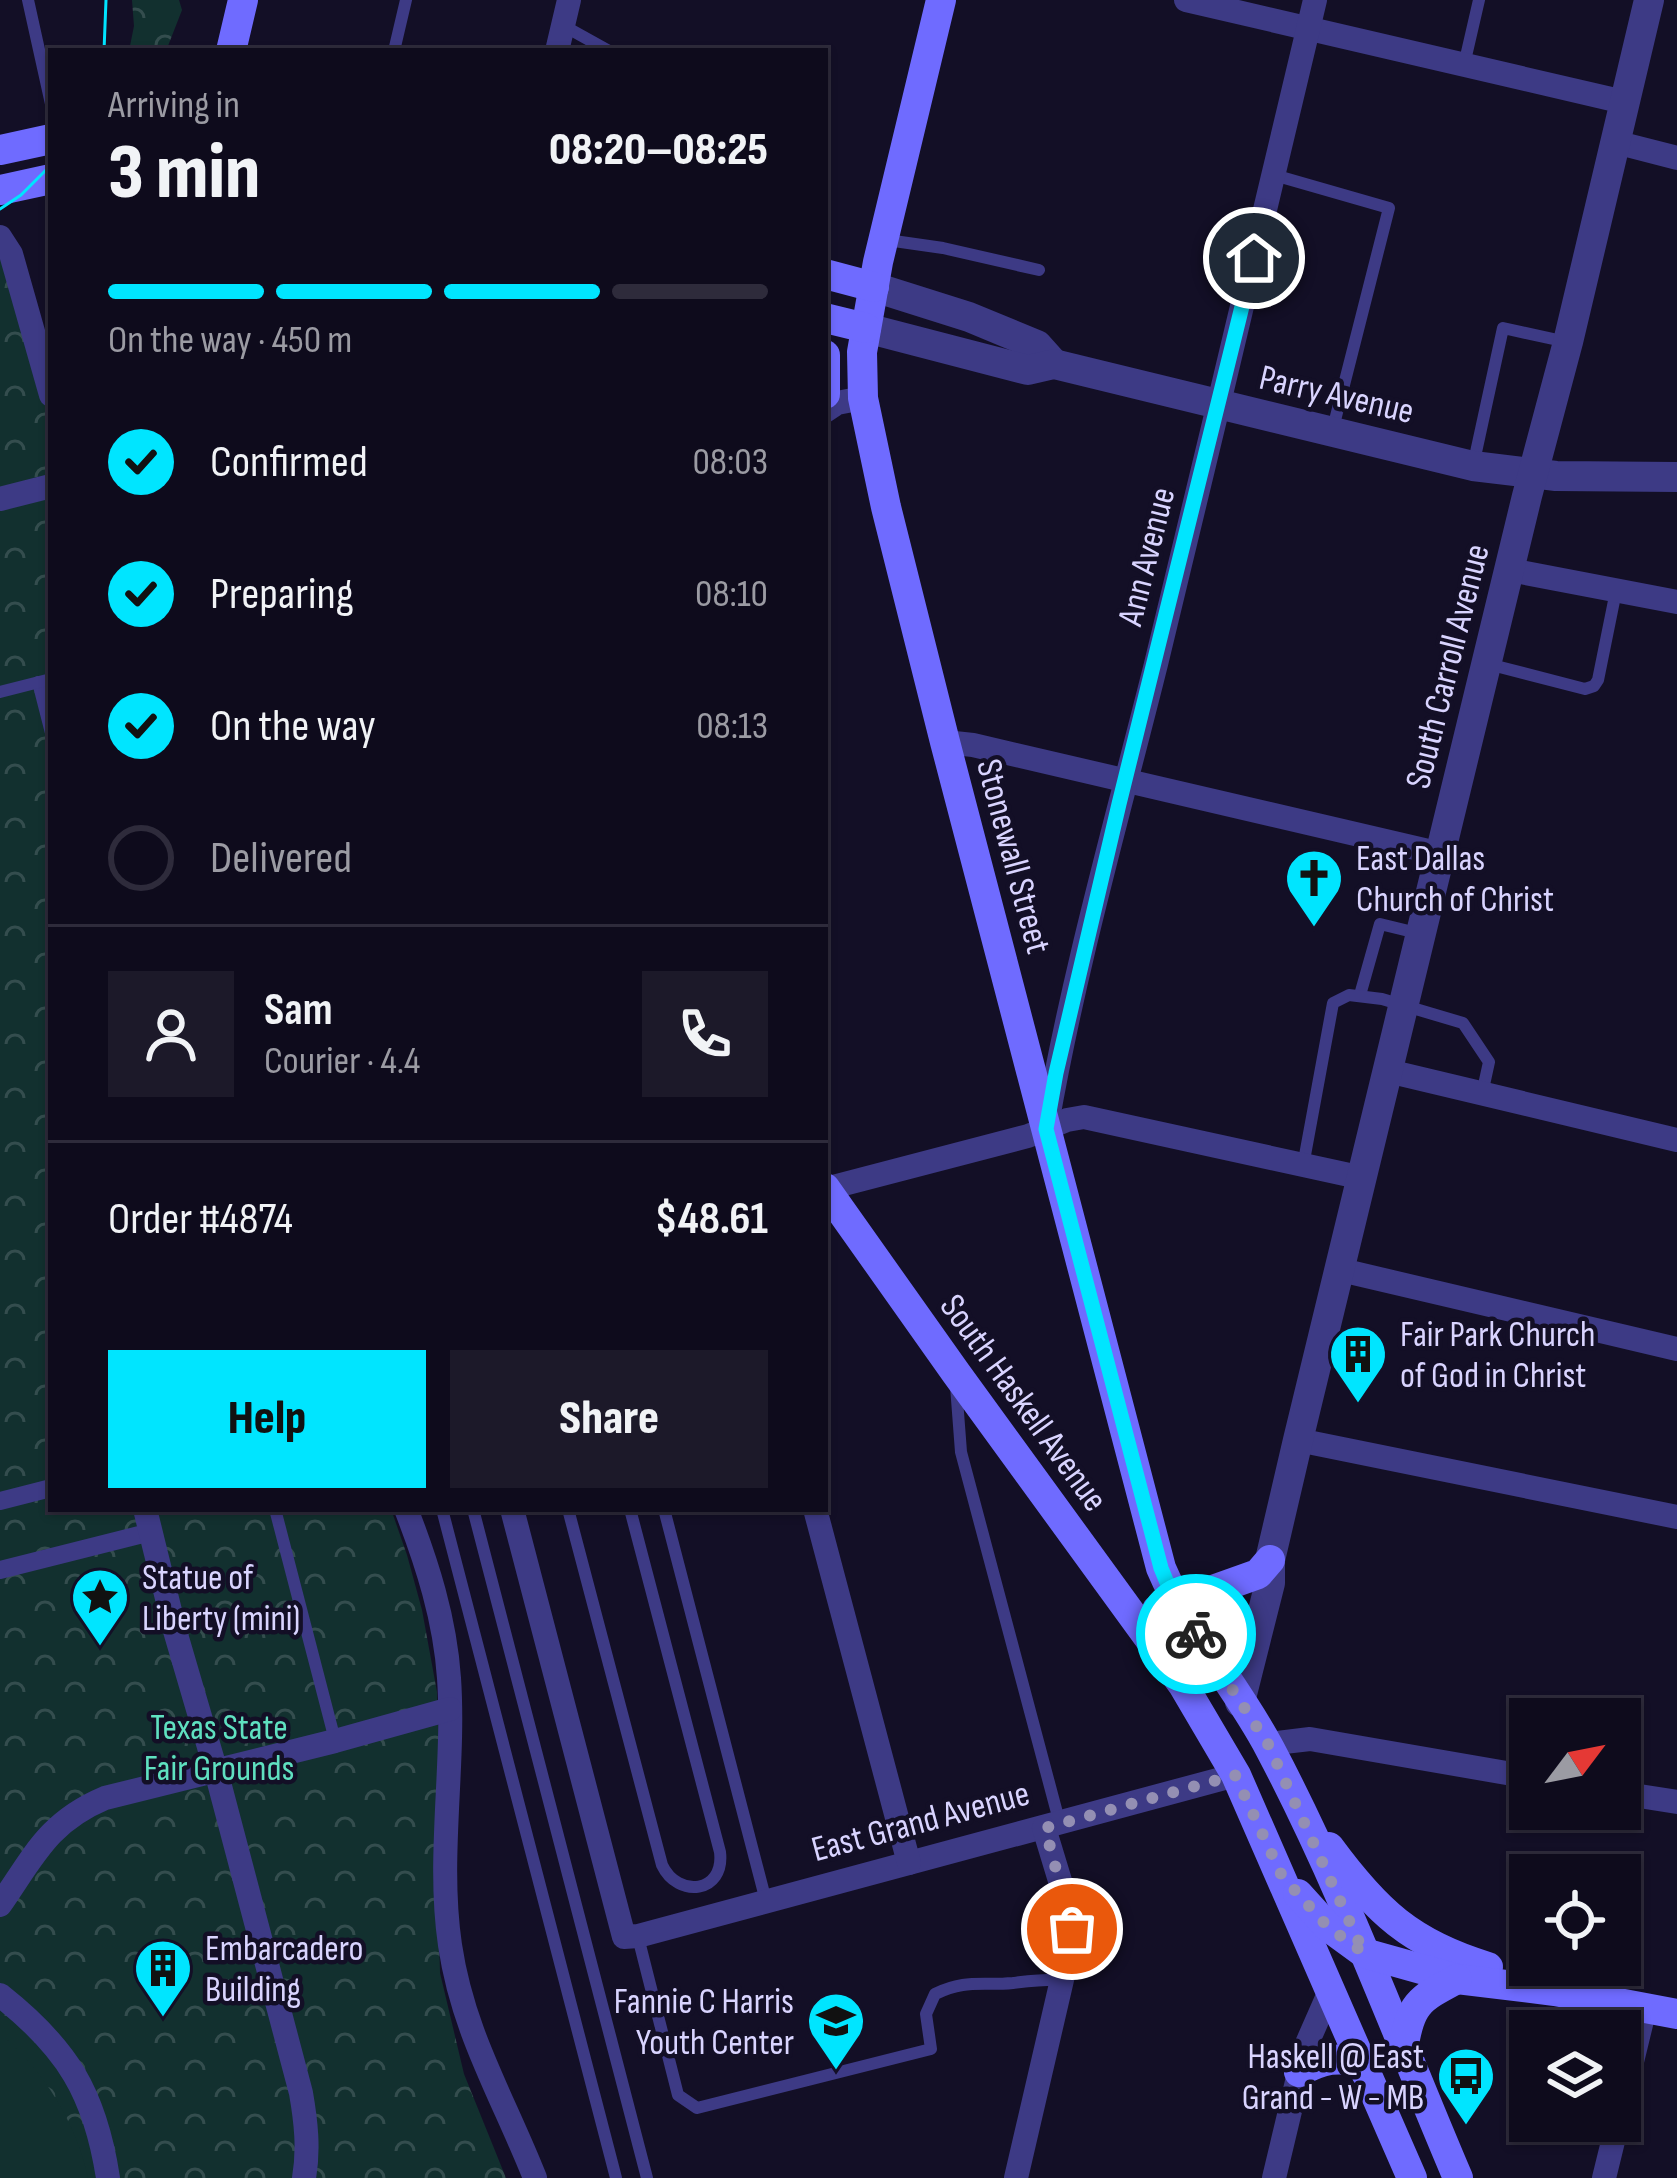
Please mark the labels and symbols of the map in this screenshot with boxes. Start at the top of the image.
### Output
pin [1203,207,1305,309]
street label: Parry Avenue [1255,357,1418,434]
street label: Ann Avenue [1109,483,1185,631]
street label: South Carroll Avenue [1397,540,1500,793]
street label: Stonewall Street [966,755,1059,959]
place label: East Dallas Church of Christ [1356,838,1554,922]
church icon: East Dallas Church of Christ [1283,847,1345,929]
street label: South Haskell Avenue [930,1287,1116,1520]
place label: Fair Park Church of God in Christ [1400,1314,1595,1398]
building icon: Fair Park Church of God in Christ [1327,1323,1389,1405]
place label: Statue of Liberty (mini) [142,1557,300,1641]
place icon: Statue of Liberty (mini) [69,1566,131,1648]
courier [1136,1574,1256,1694]
north arrow [1509,1698,1641,1830]
park label: Texas State Fair Grounds [144,1707,294,1791]
street label: East Grand Avenue [807,1773,1034,1872]
pin [1021,1878,1123,1980]
place label: Embarcadero Building [205,1928,363,2012]
building icon: Embarcadero Building [132,1937,194,2019]
place label: Fannie C Harris Youth Center [614,1981,794,2065]
school or university icon: Fannie C Harris Youth Center [805,1990,867,2072]
place label: Haskell @ East Grand - W - MB [1242,2036,1424,2120]
bus stop icon: Haskell @ East Grand - W - MB [1435,2045,1497,2127]

